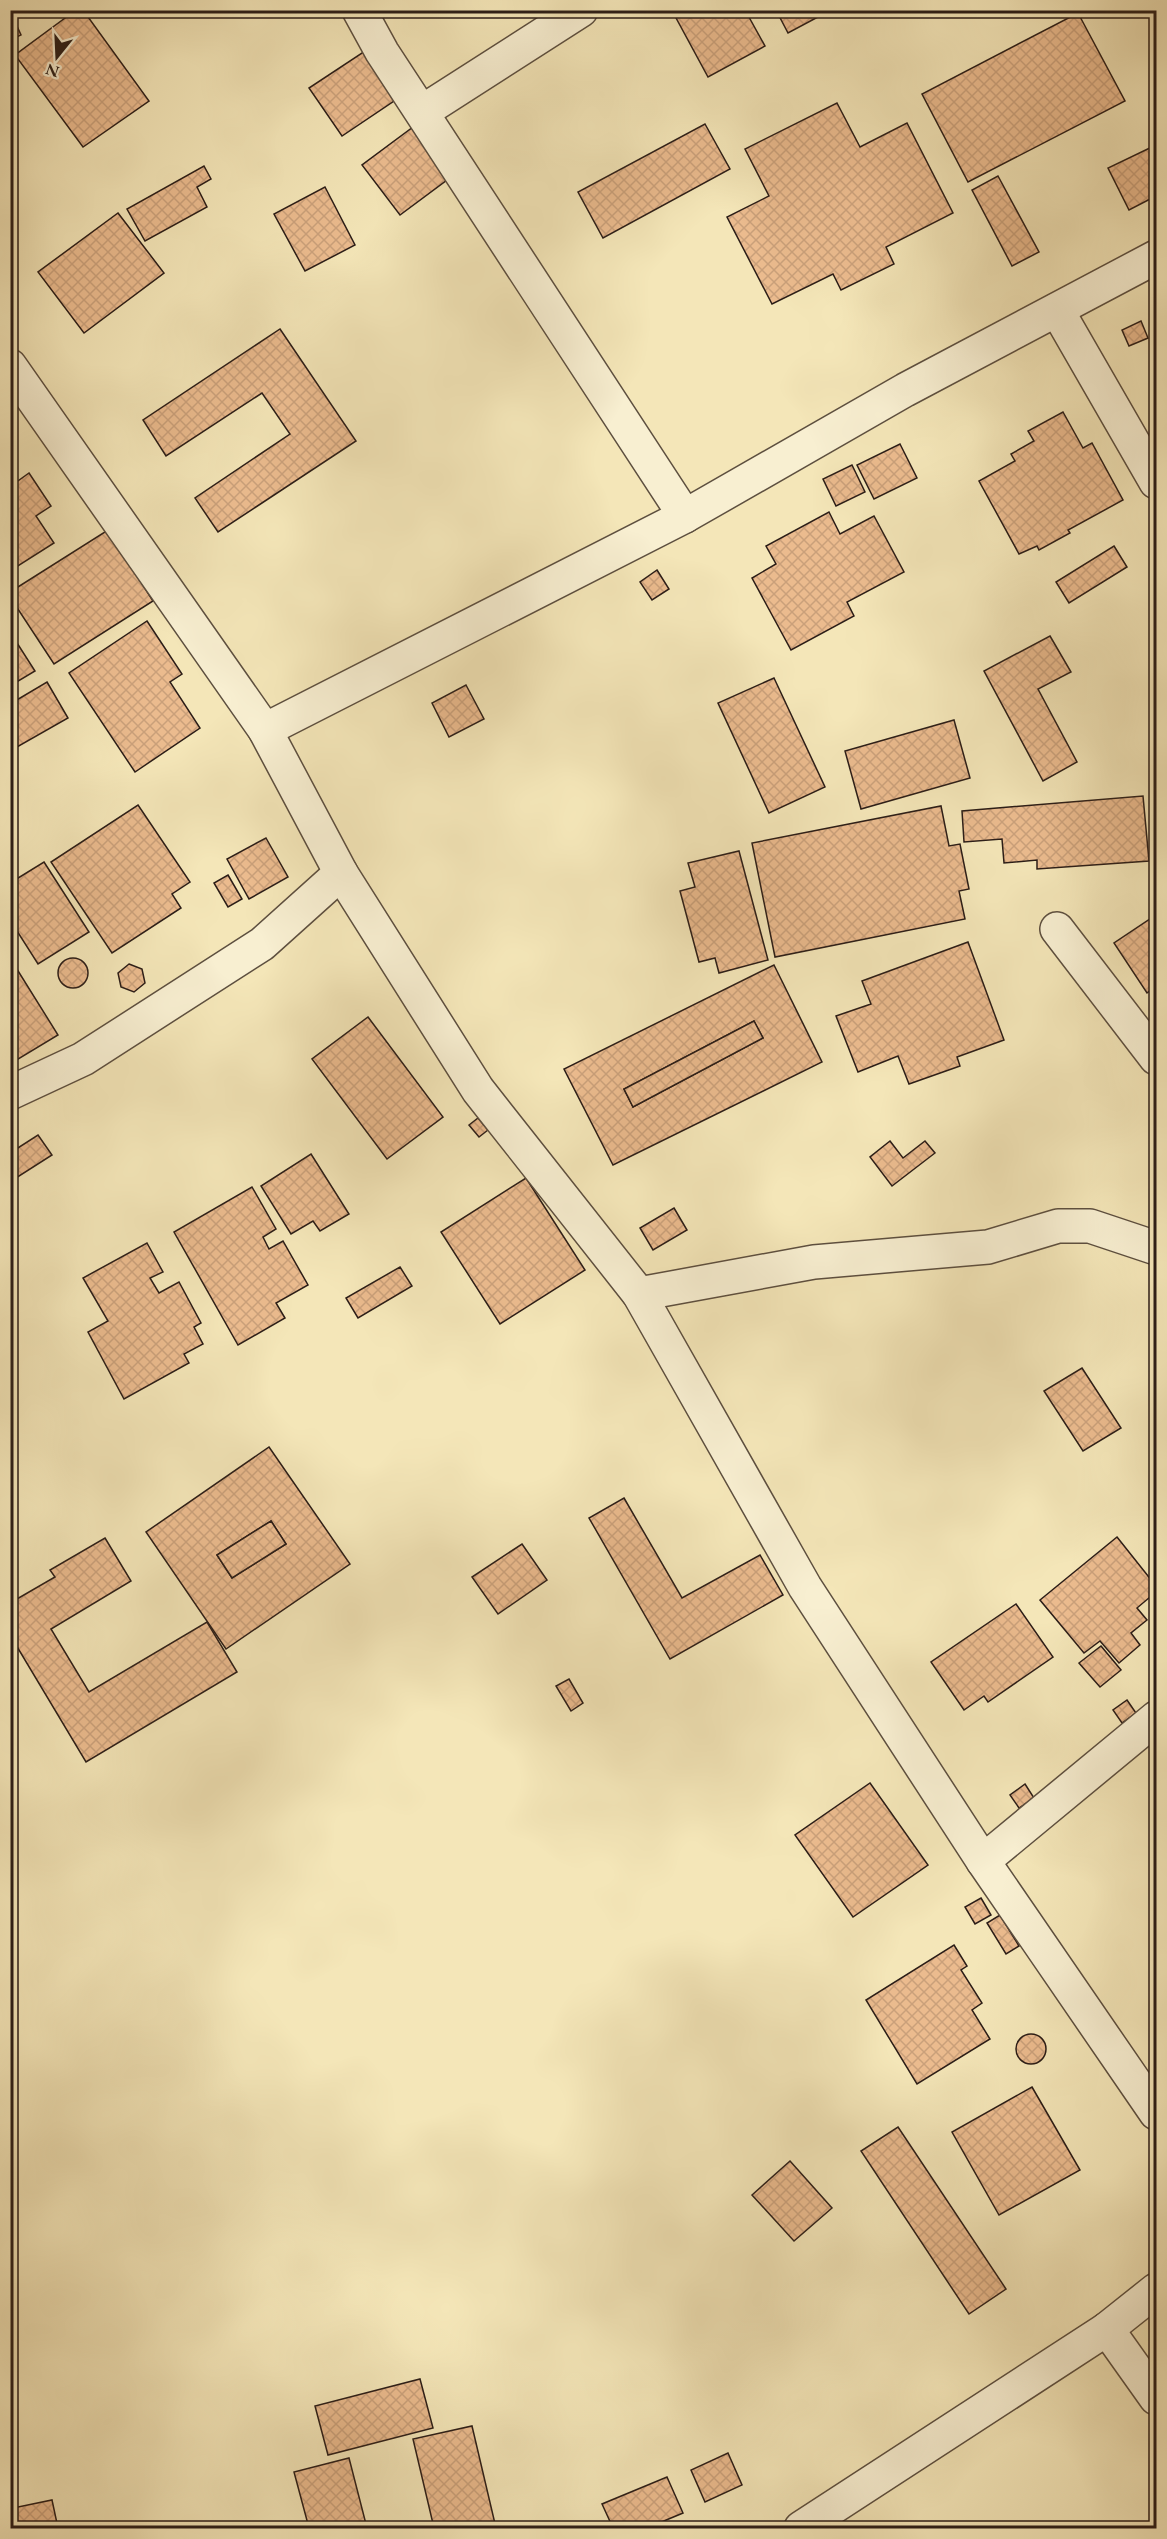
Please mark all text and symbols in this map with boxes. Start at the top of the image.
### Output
north arrow [27,27,87,87]
text: N [43,59,62,83]

